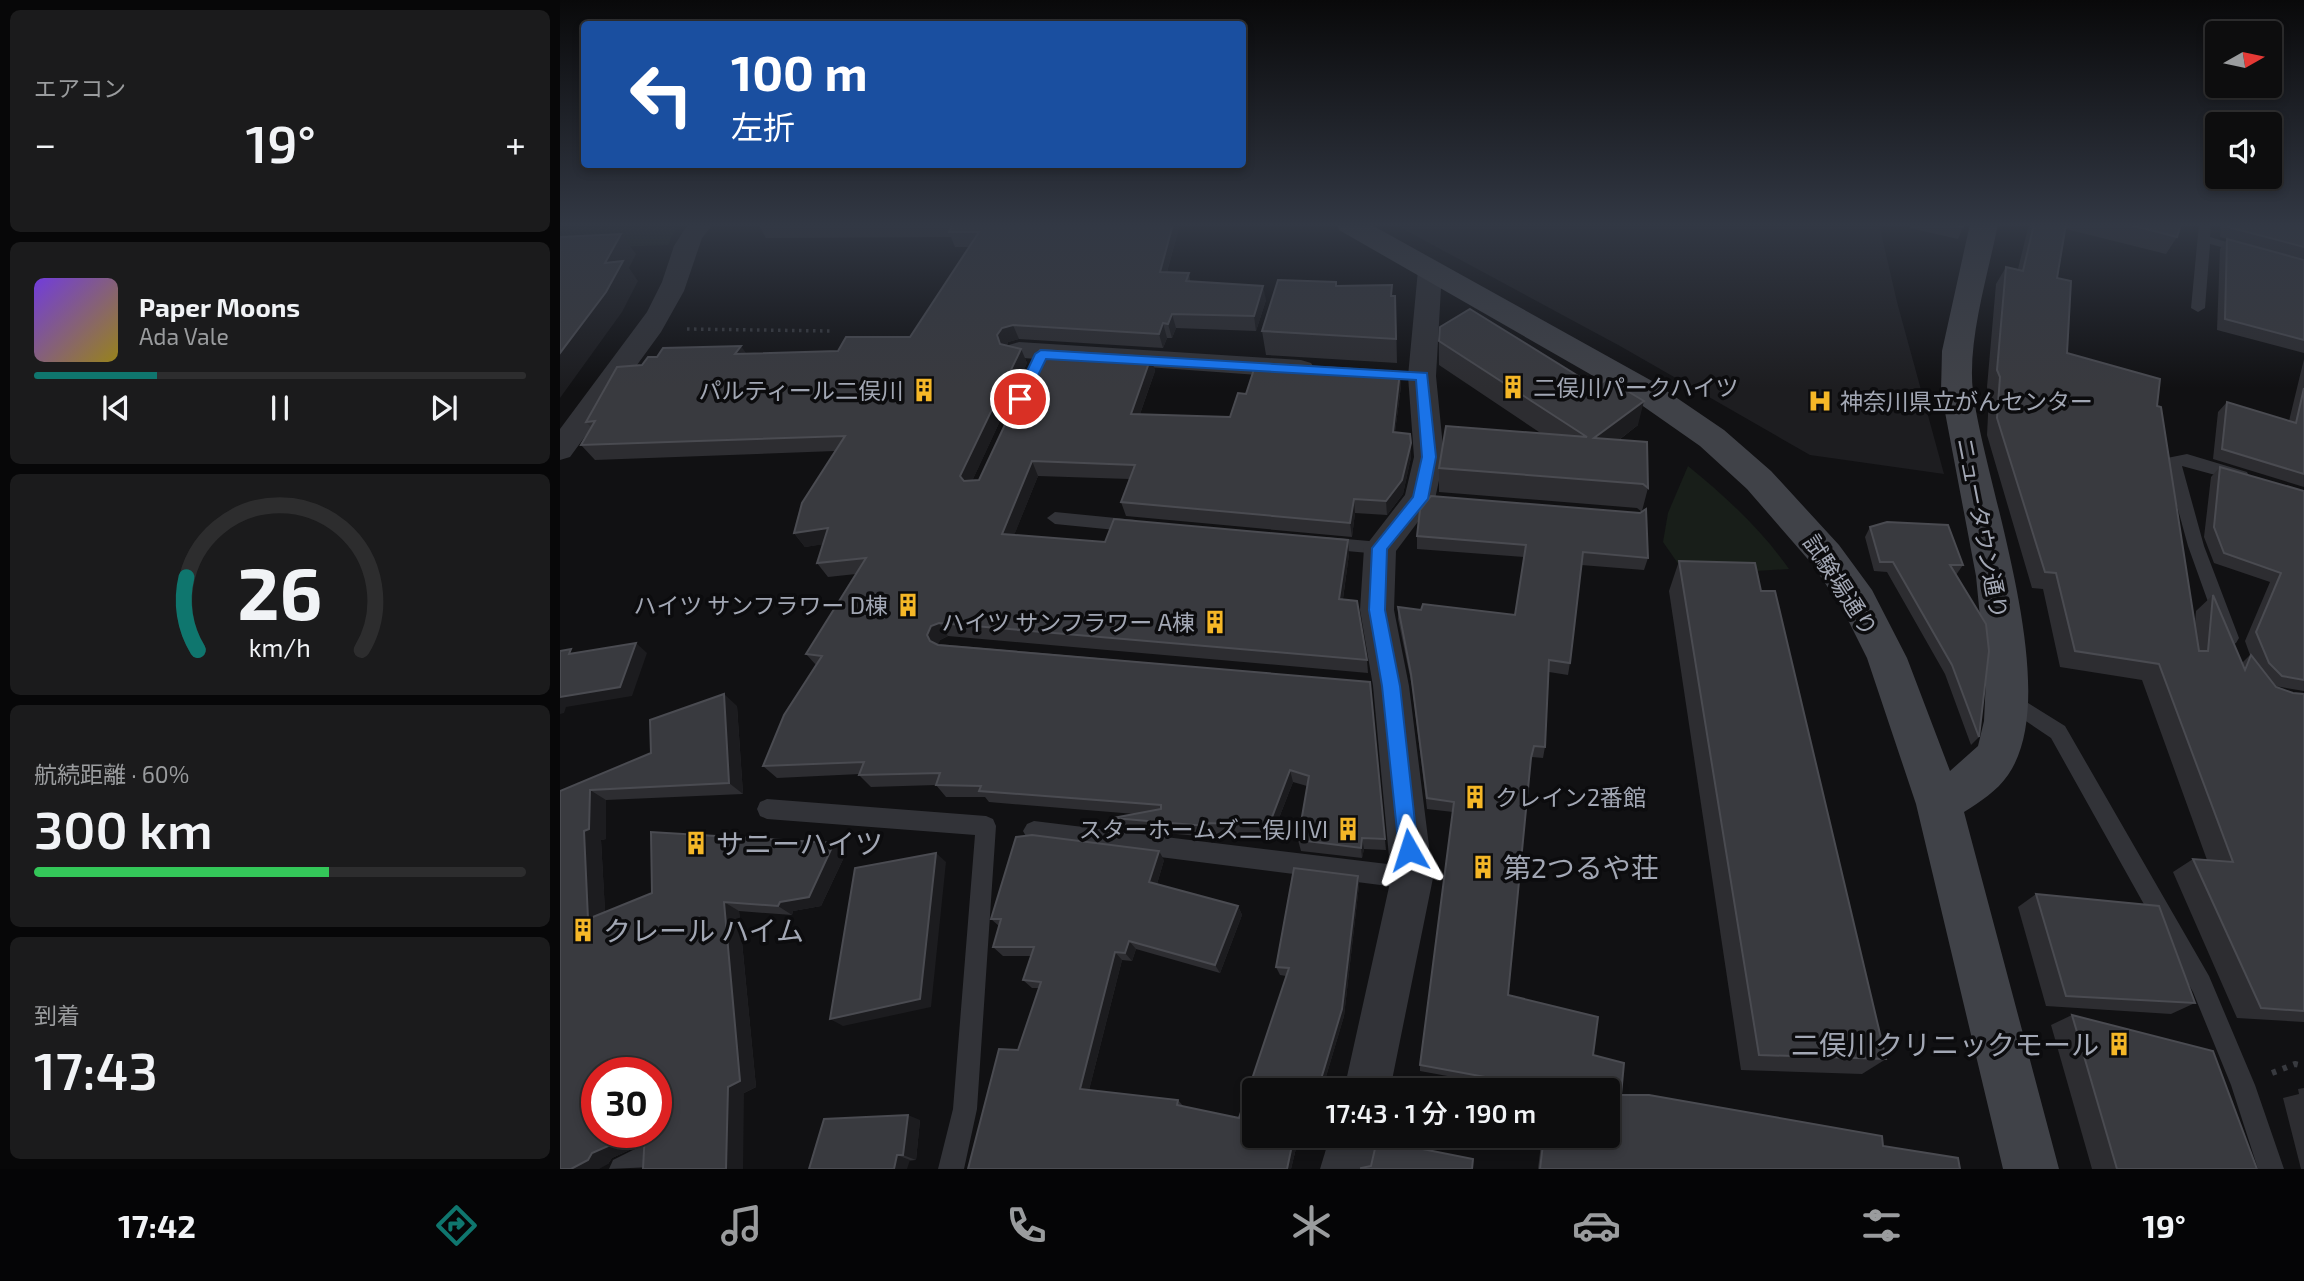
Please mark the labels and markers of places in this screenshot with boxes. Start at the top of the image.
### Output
pin [990,369,1050,429]
building icon: 二俣川パークハイツ [1499,373,1527,401]
place label: 二俣川パークハイツ [1533,373,1738,401]
place label: パルティール二俣川 [698,376,904,404]
building icon: パルティール二俣川 [910,376,938,404]
hospital icon: 神奈川県立がんセンター [1806,387,1834,415]
place label: 神奈川県立がんセンター [1840,387,2093,415]
place label: ハイツ サンフラワー D棟 [634,591,888,619]
building icon: ハイツ サンフラワー D棟 [894,591,922,619]
place label: ハイツ サンフラワー A棟 [942,608,1195,636]
building icon: ハイツ サンフラワー A棟 [1201,608,1229,636]
building icon: クレイン2番館 [1461,783,1489,811]
place label: クレイン2番館 [1495,783,1646,811]
place label: スターホームズ二俣川VI [1079,815,1328,843]
building icon: スターホームズ二俣川VI [1334,815,1362,843]
place label: サニーハイツ [716,826,883,860]
building icon: サニーハイツ [682,829,710,857]
place label: 第2つるや荘 [1503,850,1659,884]
building icon: 第2つるや荘 [1469,853,1497,881]
place label: クレール ハイム [603,913,804,947]
building icon: クレール ハイム [569,916,597,944]
place label: 二俣川クリニックモール [1791,1027,2099,1061]
building icon: 二俣川クリニックモール [2105,1030,2133,1058]

